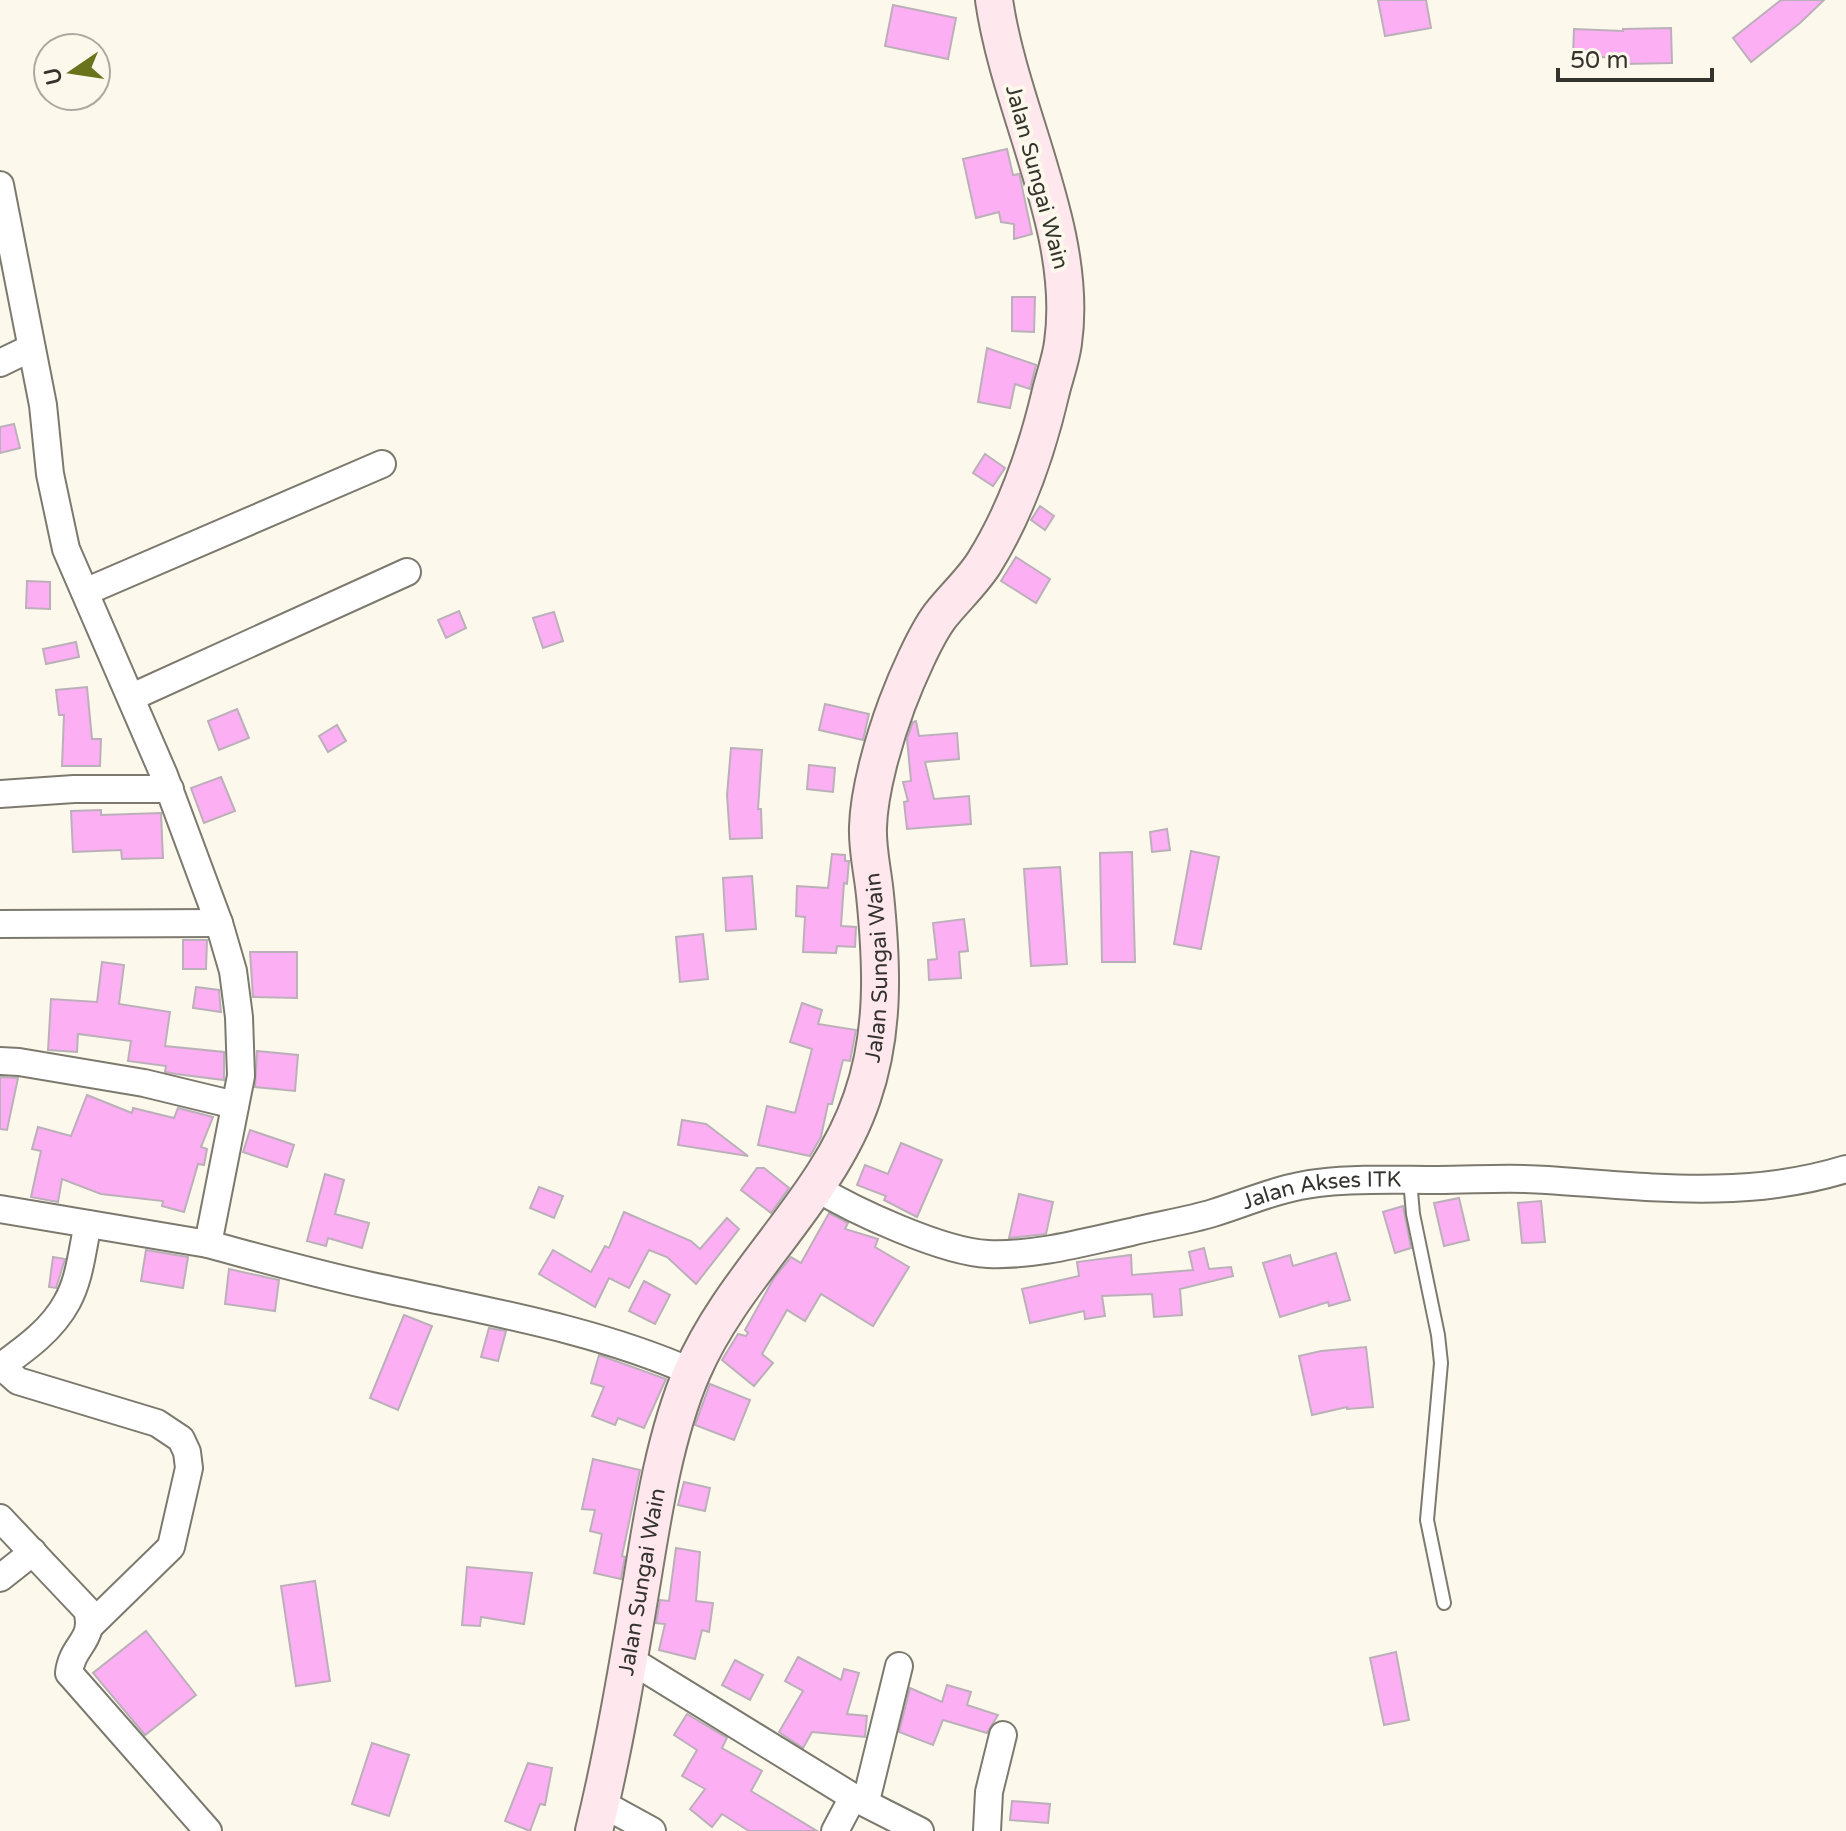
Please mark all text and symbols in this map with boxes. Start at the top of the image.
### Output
north arrow [32,32,112,112]
scale bar [1558,32,1712,82]
text: 50 m [1570,46,1628,75]
text: U [39,65,68,87]
street label: Jalan Sungai Wain [1000,82,1074,272]
street label: Jalan Sungai Wain [859,871,893,1065]
street label: Jalan Akses ITK [1238,1167,1402,1215]
street label: Jalan Sungai Wain [613,1486,671,1678]

